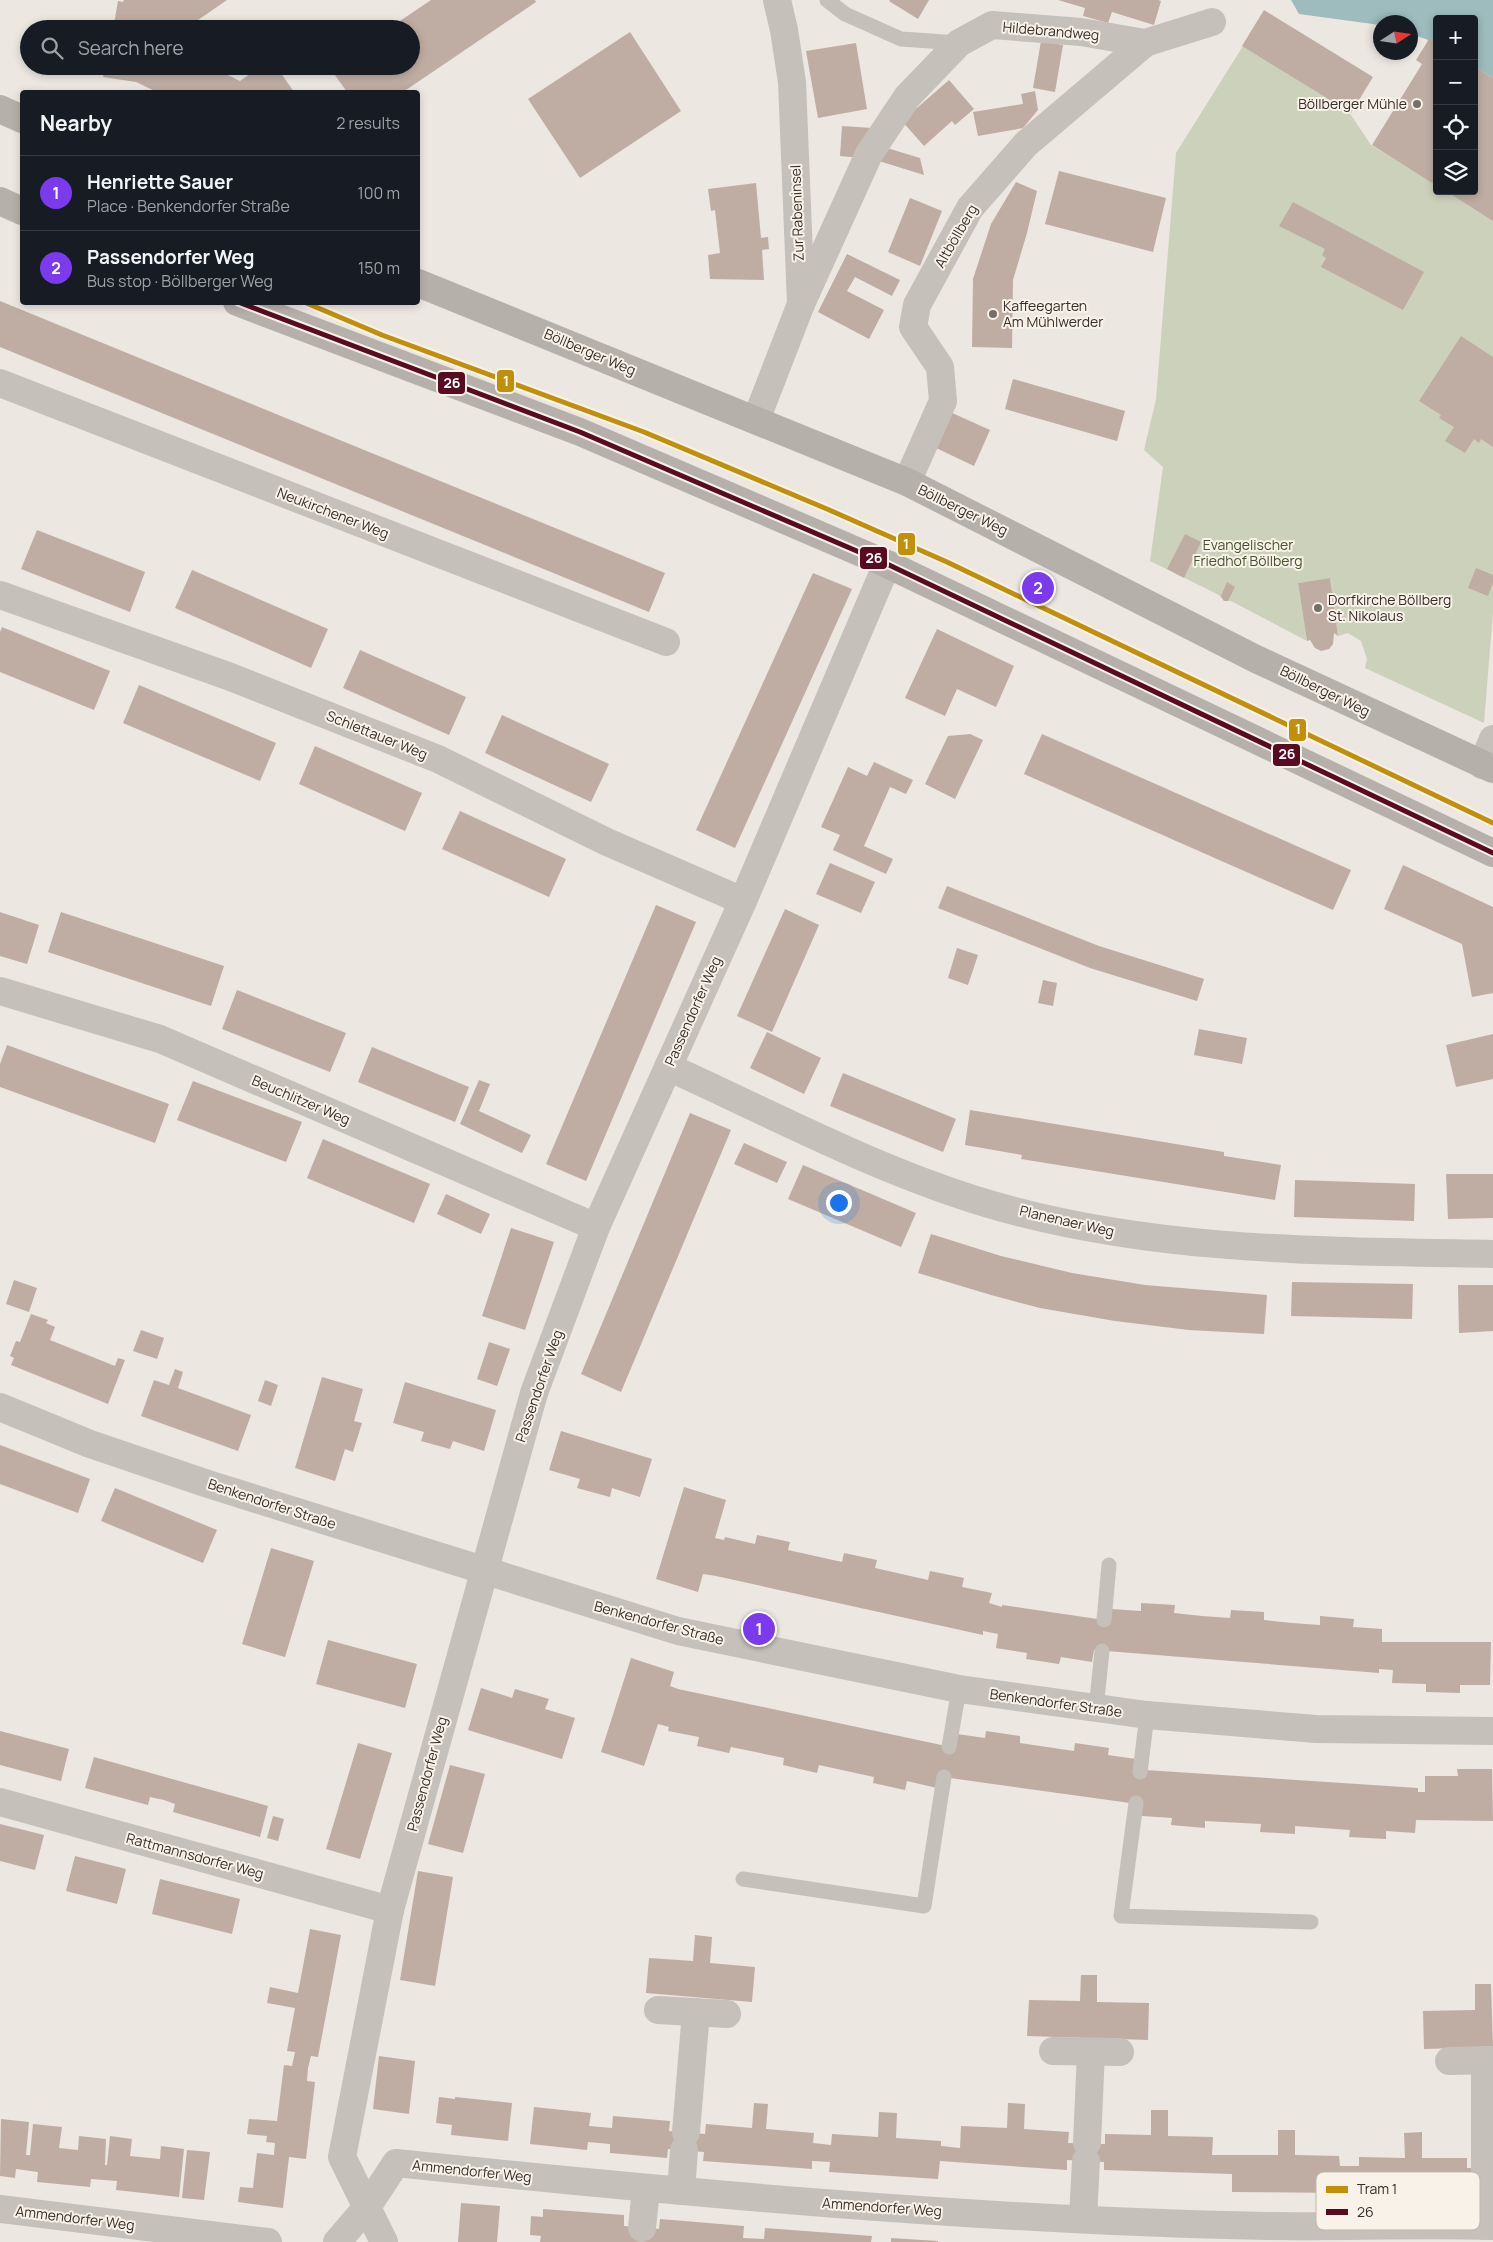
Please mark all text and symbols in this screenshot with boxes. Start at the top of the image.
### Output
north arrow [1373,15,1418,60]
map controls [1433,15,1478,195]
button: + [1433,15,1478,60]
street label: Hildebrandweg [1002,17,1100,44]
search box [20,20,420,75]
icon: search [38,34,66,62]
text: Search here [78,35,184,61]
button: − [1433,60,1478,105]
place label: Böllberger Mühle [1298,94,1407,113]
marker: Böllberger Mühle [1411,98,1423,110]
button: locate [1433,105,1478,150]
text: Nearby [40,109,112,137]
text: 2 results [336,112,400,134]
button: layers [1433,150,1478,195]
street label: Zur Rabeninsel [785,165,808,261]
text: Henriette Sauer [87,169,233,195]
text: 1 [52,182,60,204]
text: 100 m [357,182,400,204]
text: Place · Benkendorfer Straße [87,195,290,217]
street label: Altböllberg [930,201,981,271]
text: Passendorfer Weg [87,244,254,270]
text: 2 [51,257,61,279]
text: 150 m [358,257,400,279]
text: Bus stop · Böllberger Weg [87,270,273,292]
place label: Kaffeegarten Am Mühlwerder [1003,296,1103,331]
marker: Kaffeegarten Am Mühlwerder [987,308,999,320]
street label: Böllberger Weg [542,324,639,379]
line badge: 1 [496,369,515,393]
line badge: 26 [437,371,466,395]
text: 1 [503,371,509,390]
text: 26 [443,373,461,392]
street label: Böllberger Weg [915,480,1011,540]
street label: Neukirchener Weg [275,482,392,543]
line badge: 1 [897,532,916,556]
text: 1 [903,534,909,553]
park label: Evangelischer Friedhof Böllberg [1193,535,1303,570]
line badge: 26 [859,546,888,570]
text: 26 [865,548,883,567]
pin: 2 [1022,569,1054,607]
place label: Dorfkirche Böllberg St. Nikolaus [1328,590,1451,625]
marker: Dorfkirche Böllberg St. Nikolaus [1312,602,1324,614]
street label: Böllberger Weg [1277,661,1373,721]
street label: Schlettauer Weg [324,706,431,763]
line badge: 1 [1288,718,1307,742]
text: 1 [1295,719,1301,738]
line badge: 26 [1272,743,1301,767]
text: 26 [1278,744,1296,763]
street label: Passendorfer Weg [660,953,725,1069]
street label: Beuchlitzer Weg [249,1070,353,1129]
your location [826,1190,852,1216]
street label: Planenaer Weg [1018,1200,1116,1241]
street label: Passendorfer Weg [510,1327,567,1445]
street label: Benkendorfer Straße [206,1474,339,1533]
street label: Benkendorfer Straße [592,1596,726,1649]
pin: 1 [743,1610,775,1648]
street label: Benkendorfer Straße [989,1684,1124,1721]
street label: Passendorfer Weg [402,1714,451,1833]
street label: Rattmannsdorfer Weg [124,1828,266,1883]
street label: Ammendorfer Weg [411,2155,533,2186]
legend [1316,2172,1480,2230]
text: Tram 1 [1357,2179,1397,2198]
street label: Ammendorfer Weg [822,2193,942,2220]
street label: Ammendorfer Weg [14,2201,136,2234]
text: 26 [1357,2202,1374,2221]

